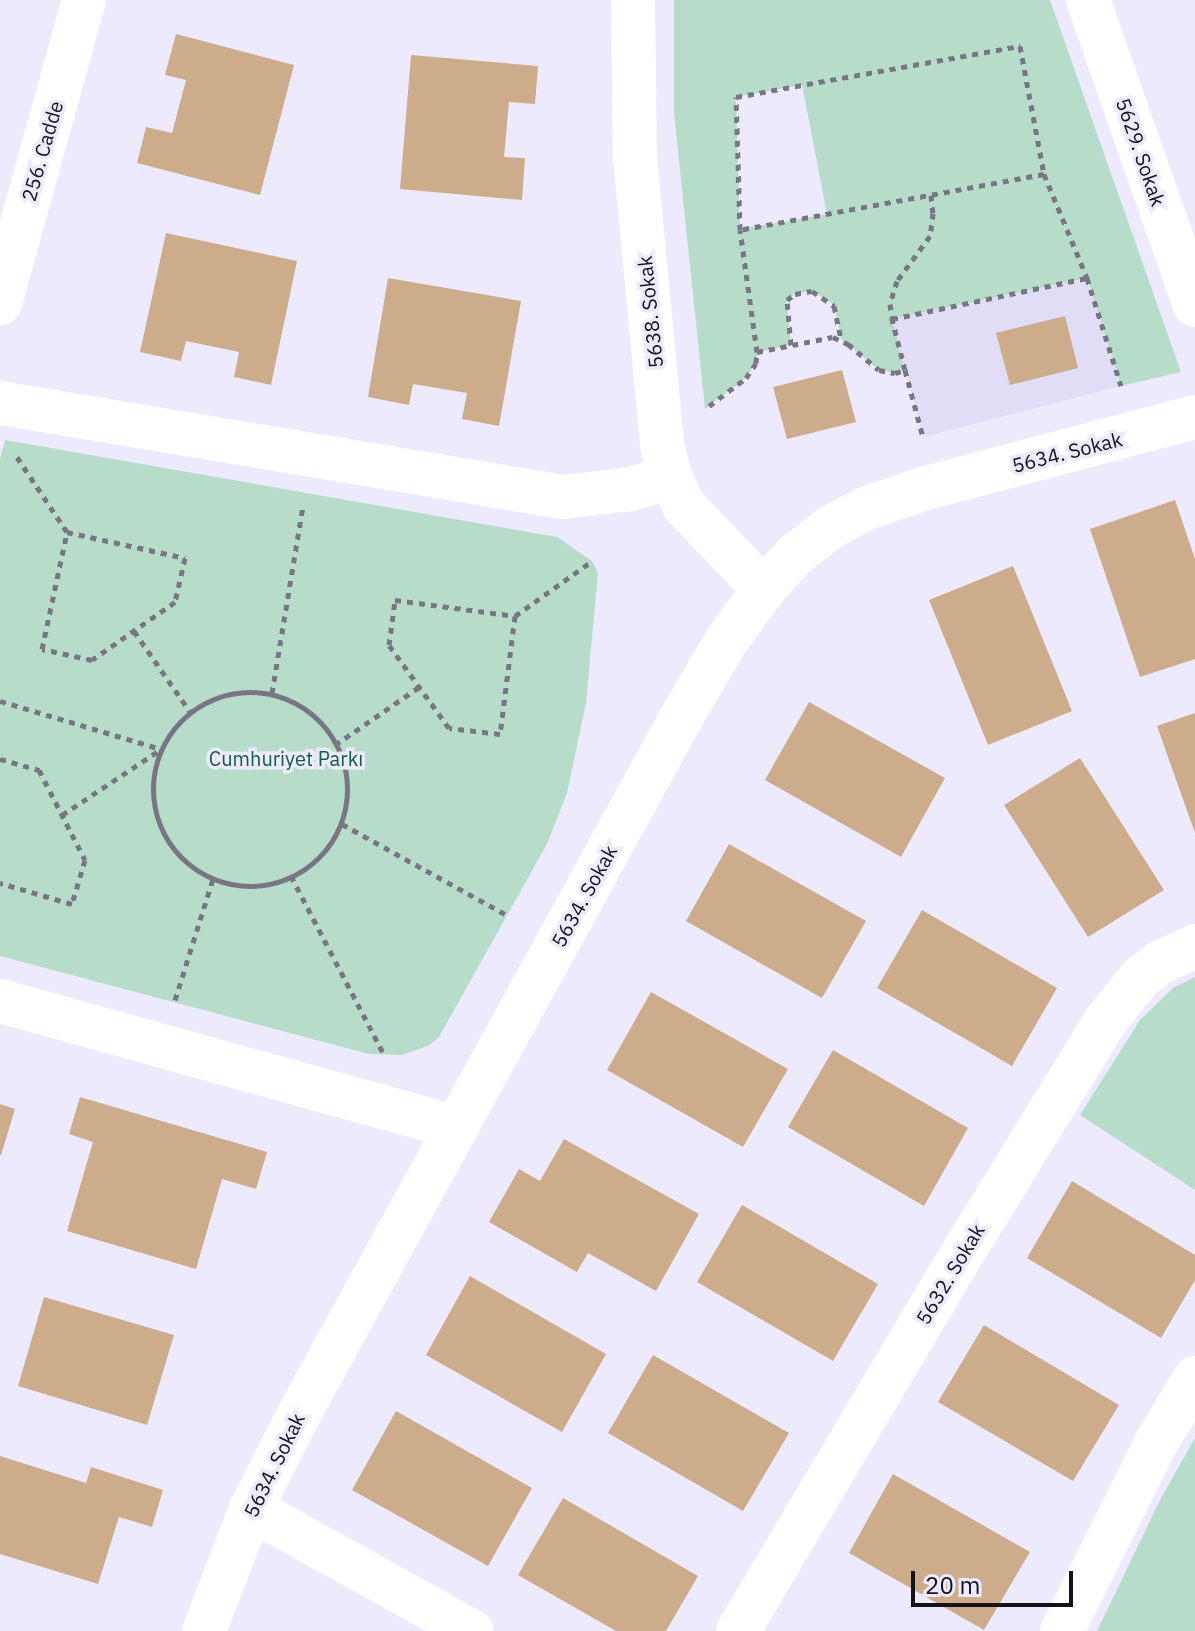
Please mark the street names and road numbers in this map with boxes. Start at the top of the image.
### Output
street label: 5629. Sokak [1111,95,1171,209]
street label: 256. Cadde [16,98,68,204]
street label: 5638. Sokak [632,255,668,369]
street label: 5634. Sokak [1009,427,1125,477]
street label: 5634. Sokak [546,841,622,951]
street label: 5632. Sokak [911,1220,989,1328]
street label: 5634. Sokak [239,1409,309,1521]

